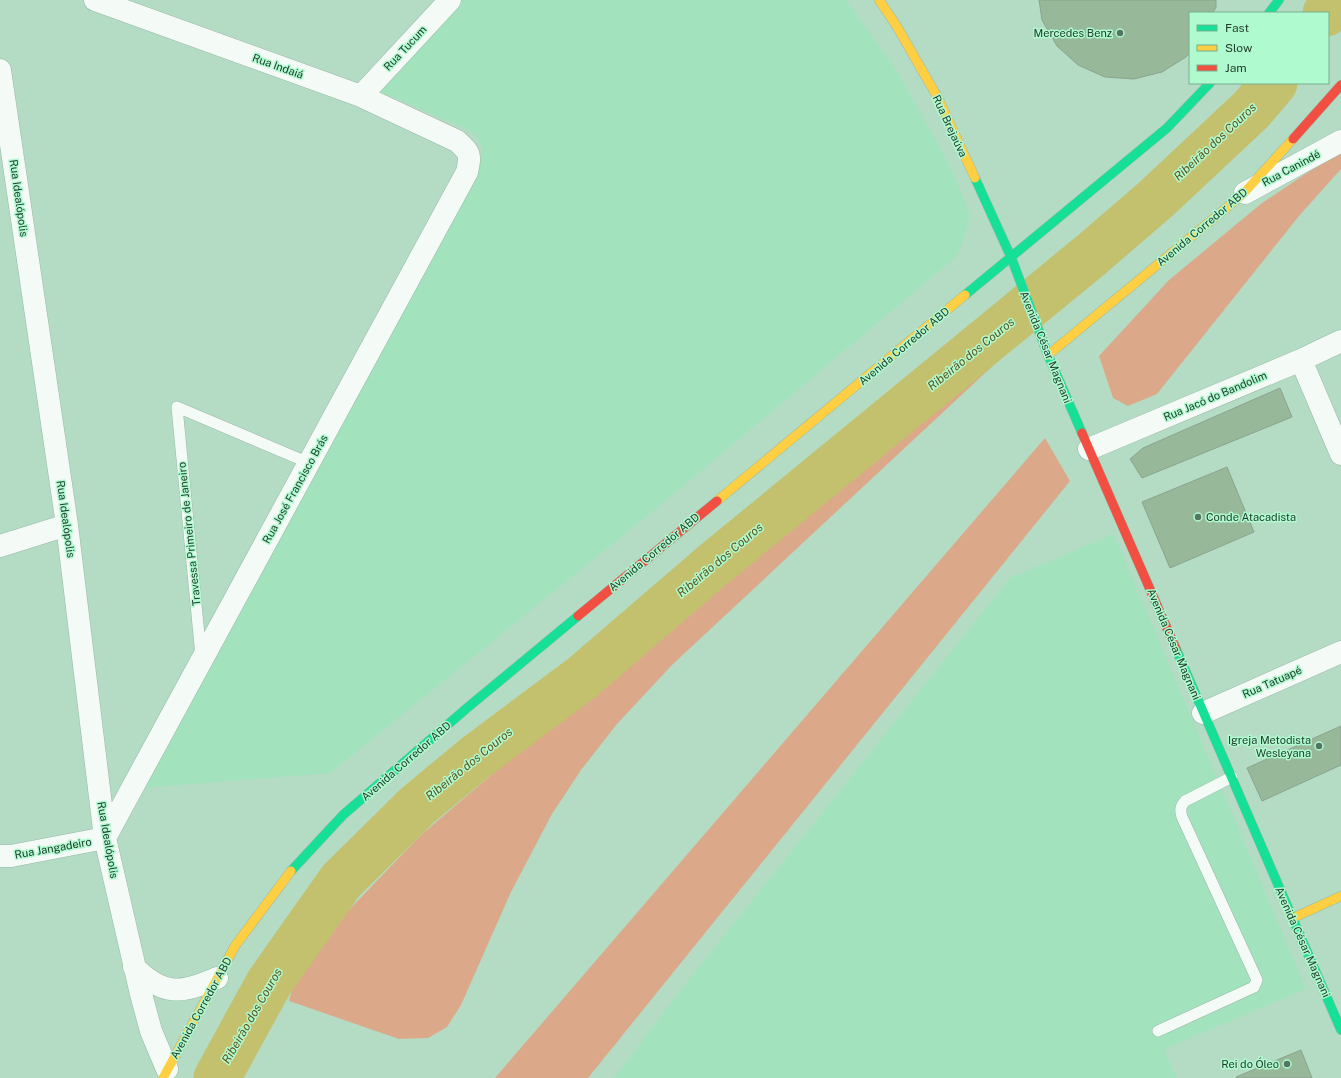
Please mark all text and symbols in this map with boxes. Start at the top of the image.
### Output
legend [1189,12,1329,84]
text: Fast [1225,21,1250,35]
street label: Rua Tucum [381,23,429,73]
place label: Mercedes Benz [1034,27,1112,39]
marker: Mercedes Benz [1115,28,1125,38]
text: Slow [1225,41,1253,55]
street label: Rua Indaiá [251,51,305,81]
text: Jam [1225,61,1247,75]
street label: Rua Brejaúva [930,93,970,159]
water label: Ribeirão dos Couros [1171,100,1259,184]
street label: Rua Canindé [1260,148,1322,188]
street label: Rua Idealópolis [8,159,30,238]
street label: Avenida Corredor ABD [1154,185,1250,268]
street label: Avenida César Magnani [1018,289,1074,405]
street label: Avenida Corredor ABD [856,304,952,387]
water label: Ribeirão dos Couros [925,315,1017,393]
street label: Rua Jacó do Bandolim [1162,369,1268,423]
street label: Rua José Francisco Brás [260,432,330,545]
street label: Travessa Primeiro de Janeiro [175,461,203,607]
street label: Rua Idealópolis [55,480,77,559]
street label: Avenida Corredor ABD [606,510,702,593]
place label: Conde Atacadista [1206,511,1296,523]
marker: Conde Atacadista [1193,512,1203,522]
water label: Ribeirão dos Couros [674,520,766,600]
street label: Avenida César Magnani [1145,587,1203,701]
street label: Rua Tatuapé [1240,664,1304,700]
street label: Avenida Corredor ABD [359,719,453,803]
water label: Ribeirão dos Couros [423,725,515,803]
place label: Igreja Metodista Wesleyana [1228,734,1311,759]
marker: Igreja Metodista Wesleyana [1314,741,1324,751]
street label: Rua Idealópolis [95,801,121,880]
street label: Rua Jangadeiro [14,835,92,861]
street label: Avenida César Magnani [1273,885,1333,999]
street label: Avenida Corredor ABD [168,955,234,1061]
water label: Ribeirão dos Couros [219,966,285,1066]
place label: Rei do Óleo [1221,1057,1279,1070]
marker: Rei do Óleo [1282,1059,1292,1069]

